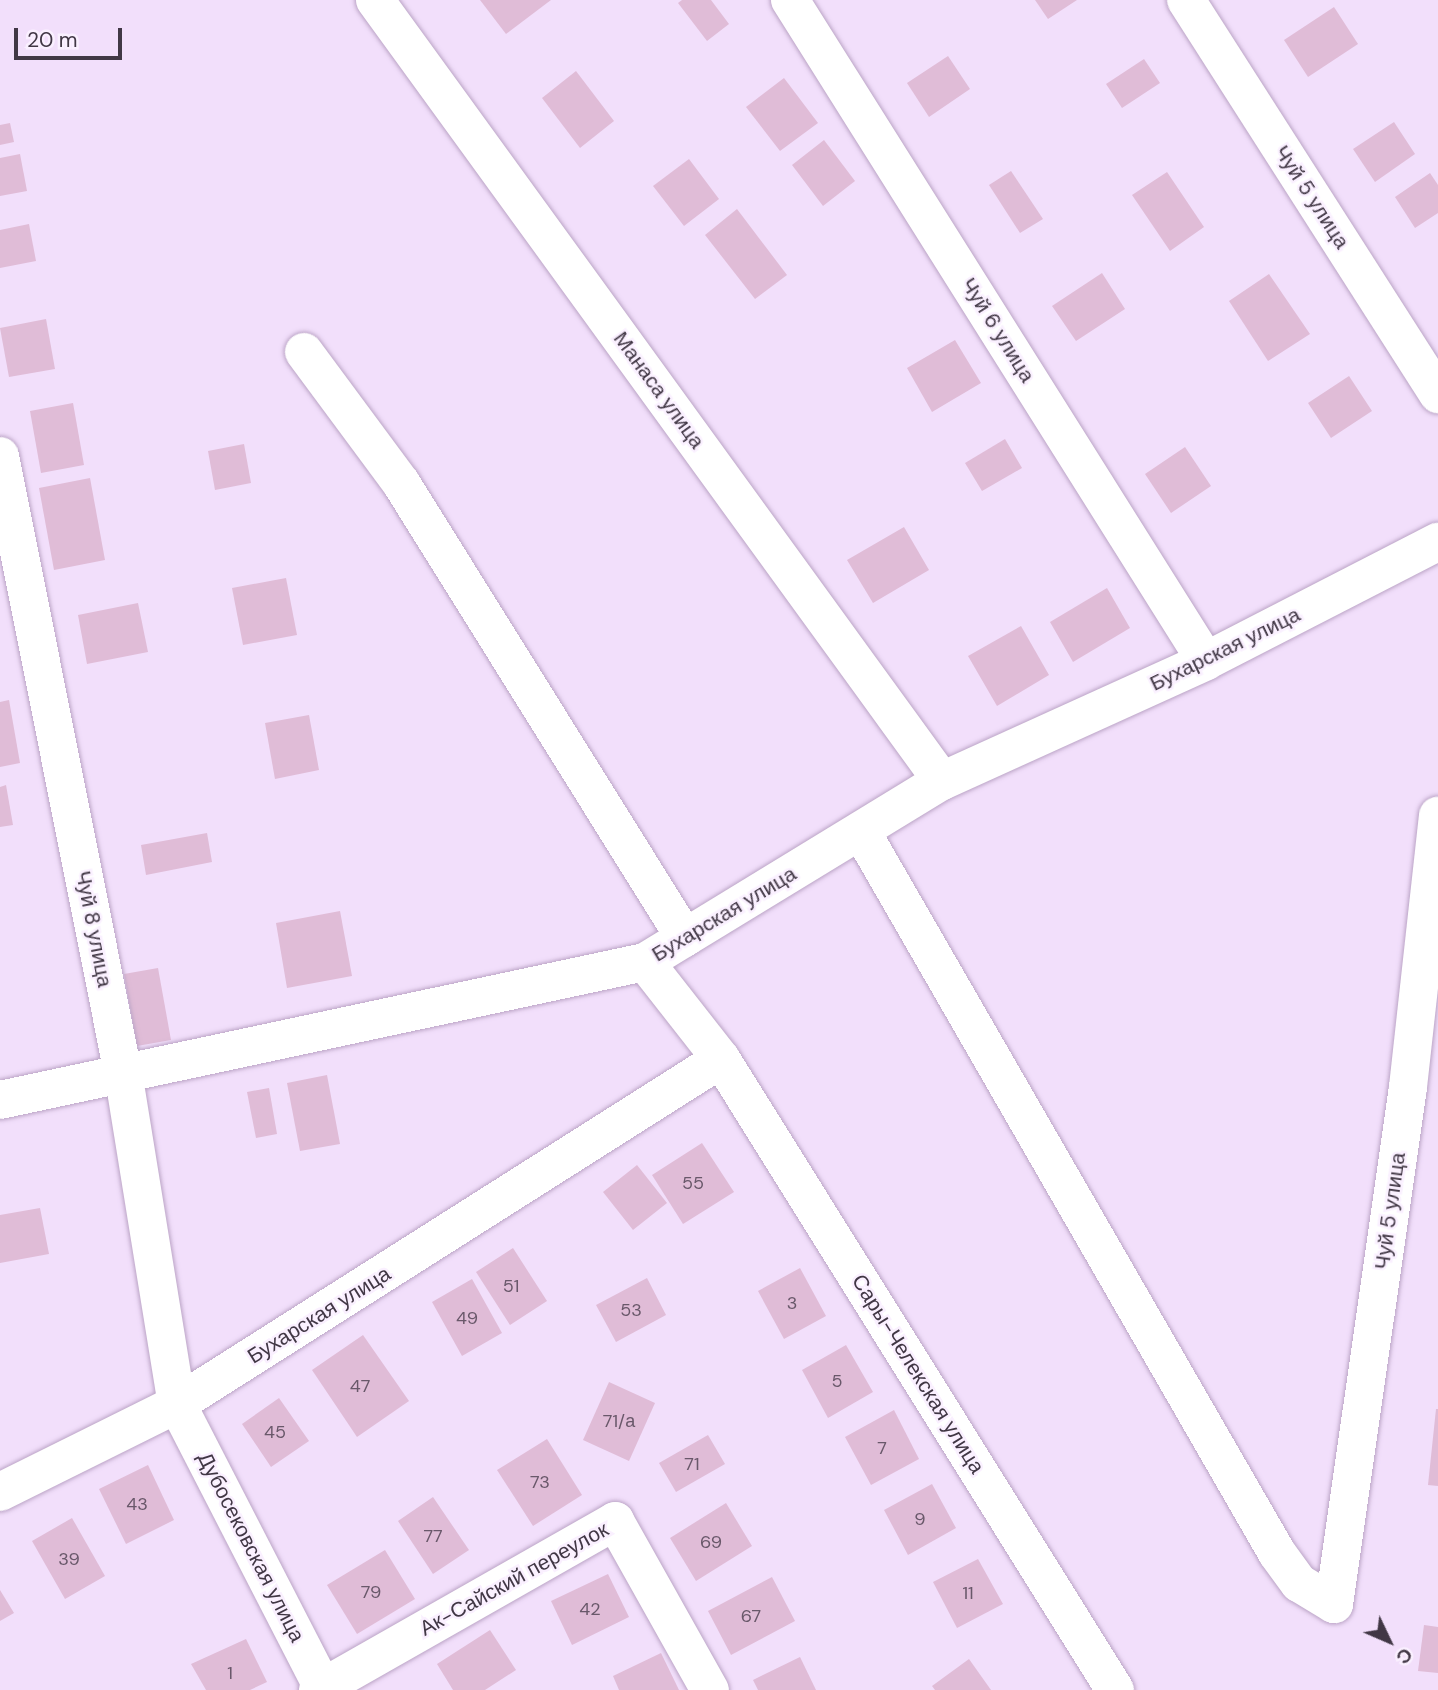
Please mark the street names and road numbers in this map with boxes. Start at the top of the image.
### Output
street label: Чуй 5 улица [1269,141,1355,253]
street label: Чуй 6 улица [956,273,1040,387]
street label: Манаса улица [608,327,710,453]
street label: Бухарская улица [1146,602,1304,696]
street label: Бухарская улица [647,861,801,967]
street label: Чуй 8 улица [70,869,118,989]
street label: Чуй 5 улица [1369,1151,1411,1271]
street label: Бухарская улица [243,1261,395,1369]
street label: Сары-Челекская улица [846,1270,990,1478]
street label: Дубосековская улица [192,1448,310,1646]
street label: Ак-Сайский переулок [415,1517,613,1641]

